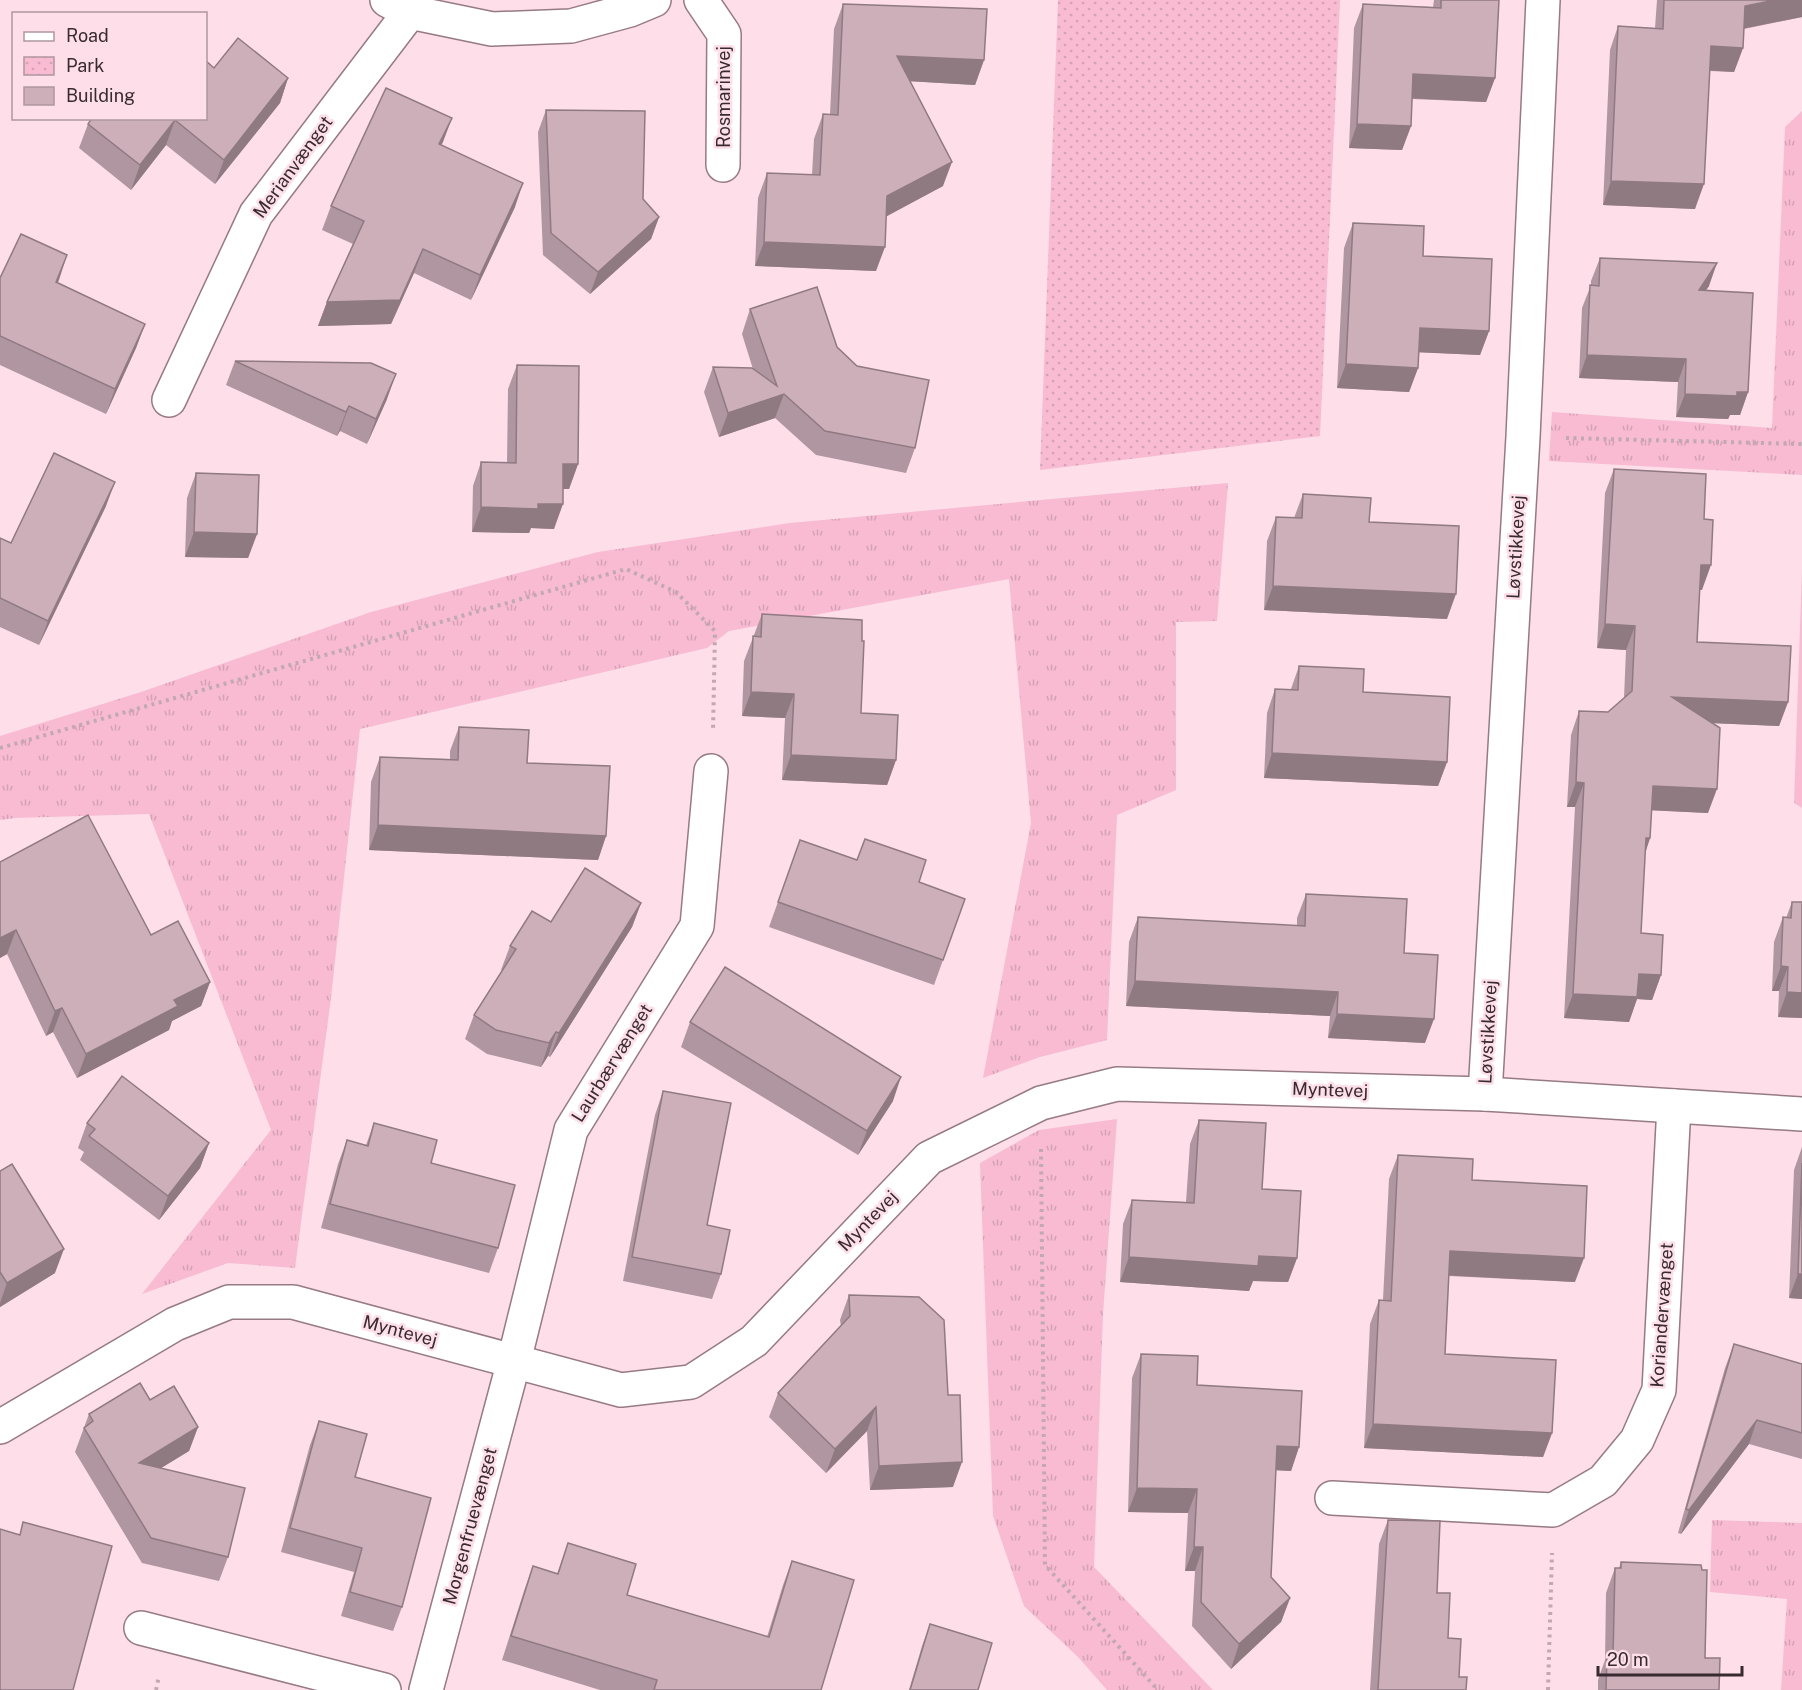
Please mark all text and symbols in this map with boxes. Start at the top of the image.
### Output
legend [12,12,207,120]
text: Road [66,25,109,46]
street label: Rosmarinvej [713,46,734,148]
text: Park [66,55,104,76]
text: Building [66,85,135,106]
street label: Merianvænget [249,112,337,222]
street label: Løvstikkevej [1502,495,1529,599]
street label: Løvstikkevej [1474,980,1501,1084]
street label: Laurbærvænget [567,1000,656,1126]
street label: Myntevej [1292,1078,1368,1101]
street label: Myntevej [834,1186,902,1255]
street label: Koriandervænget [1646,1242,1677,1388]
street label: Myntevej [361,1311,440,1351]
street label: Morgenfruevænget [438,1445,501,1607]
scale bar [1598,1639,1742,1677]
text: 20 m [1607,1649,1649,1670]

